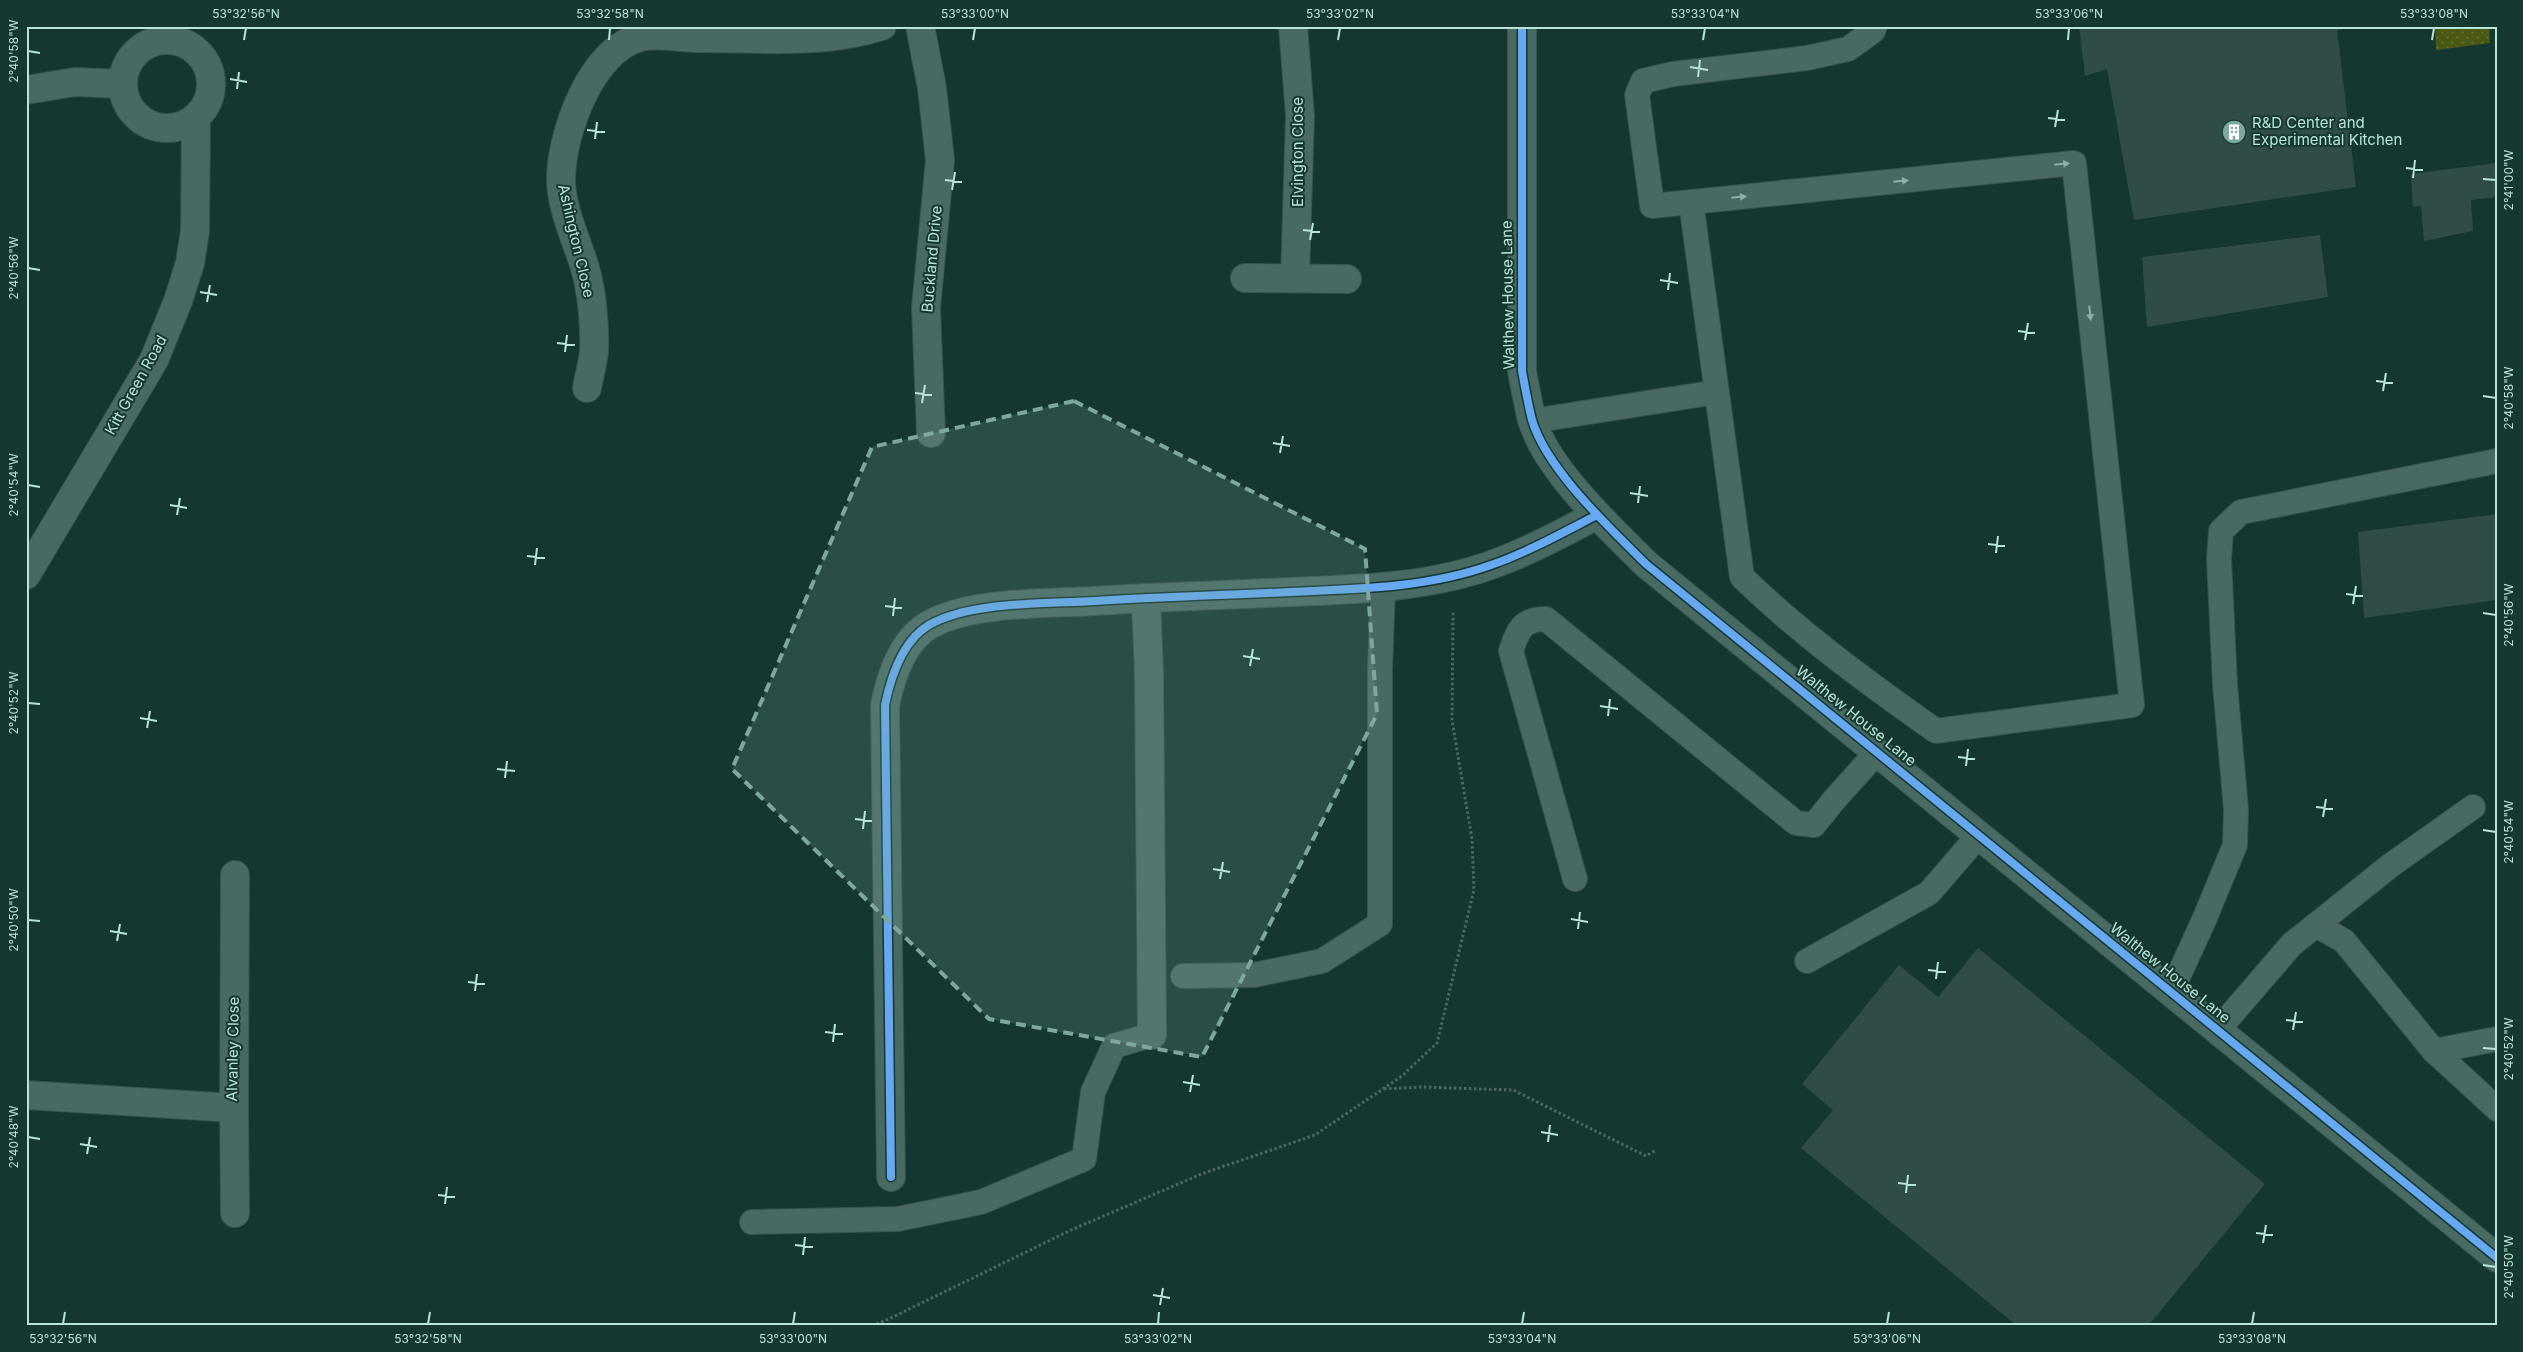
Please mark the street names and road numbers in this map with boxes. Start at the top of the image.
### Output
street label: Elvington Close [1288,97,1307,207]
street label: Ashington Close [554,182,599,299]
street label: Buckland Drive [917,205,946,313]
street label: Walthew House Lane [1497,220,1518,370]
street label: Kitt Green Road [100,332,171,438]
street label: Walthew House Lane [1792,661,1920,770]
street label: Walthew House Lane [2106,918,2234,1027]
street label: Alvanley Close [222,996,243,1101]

